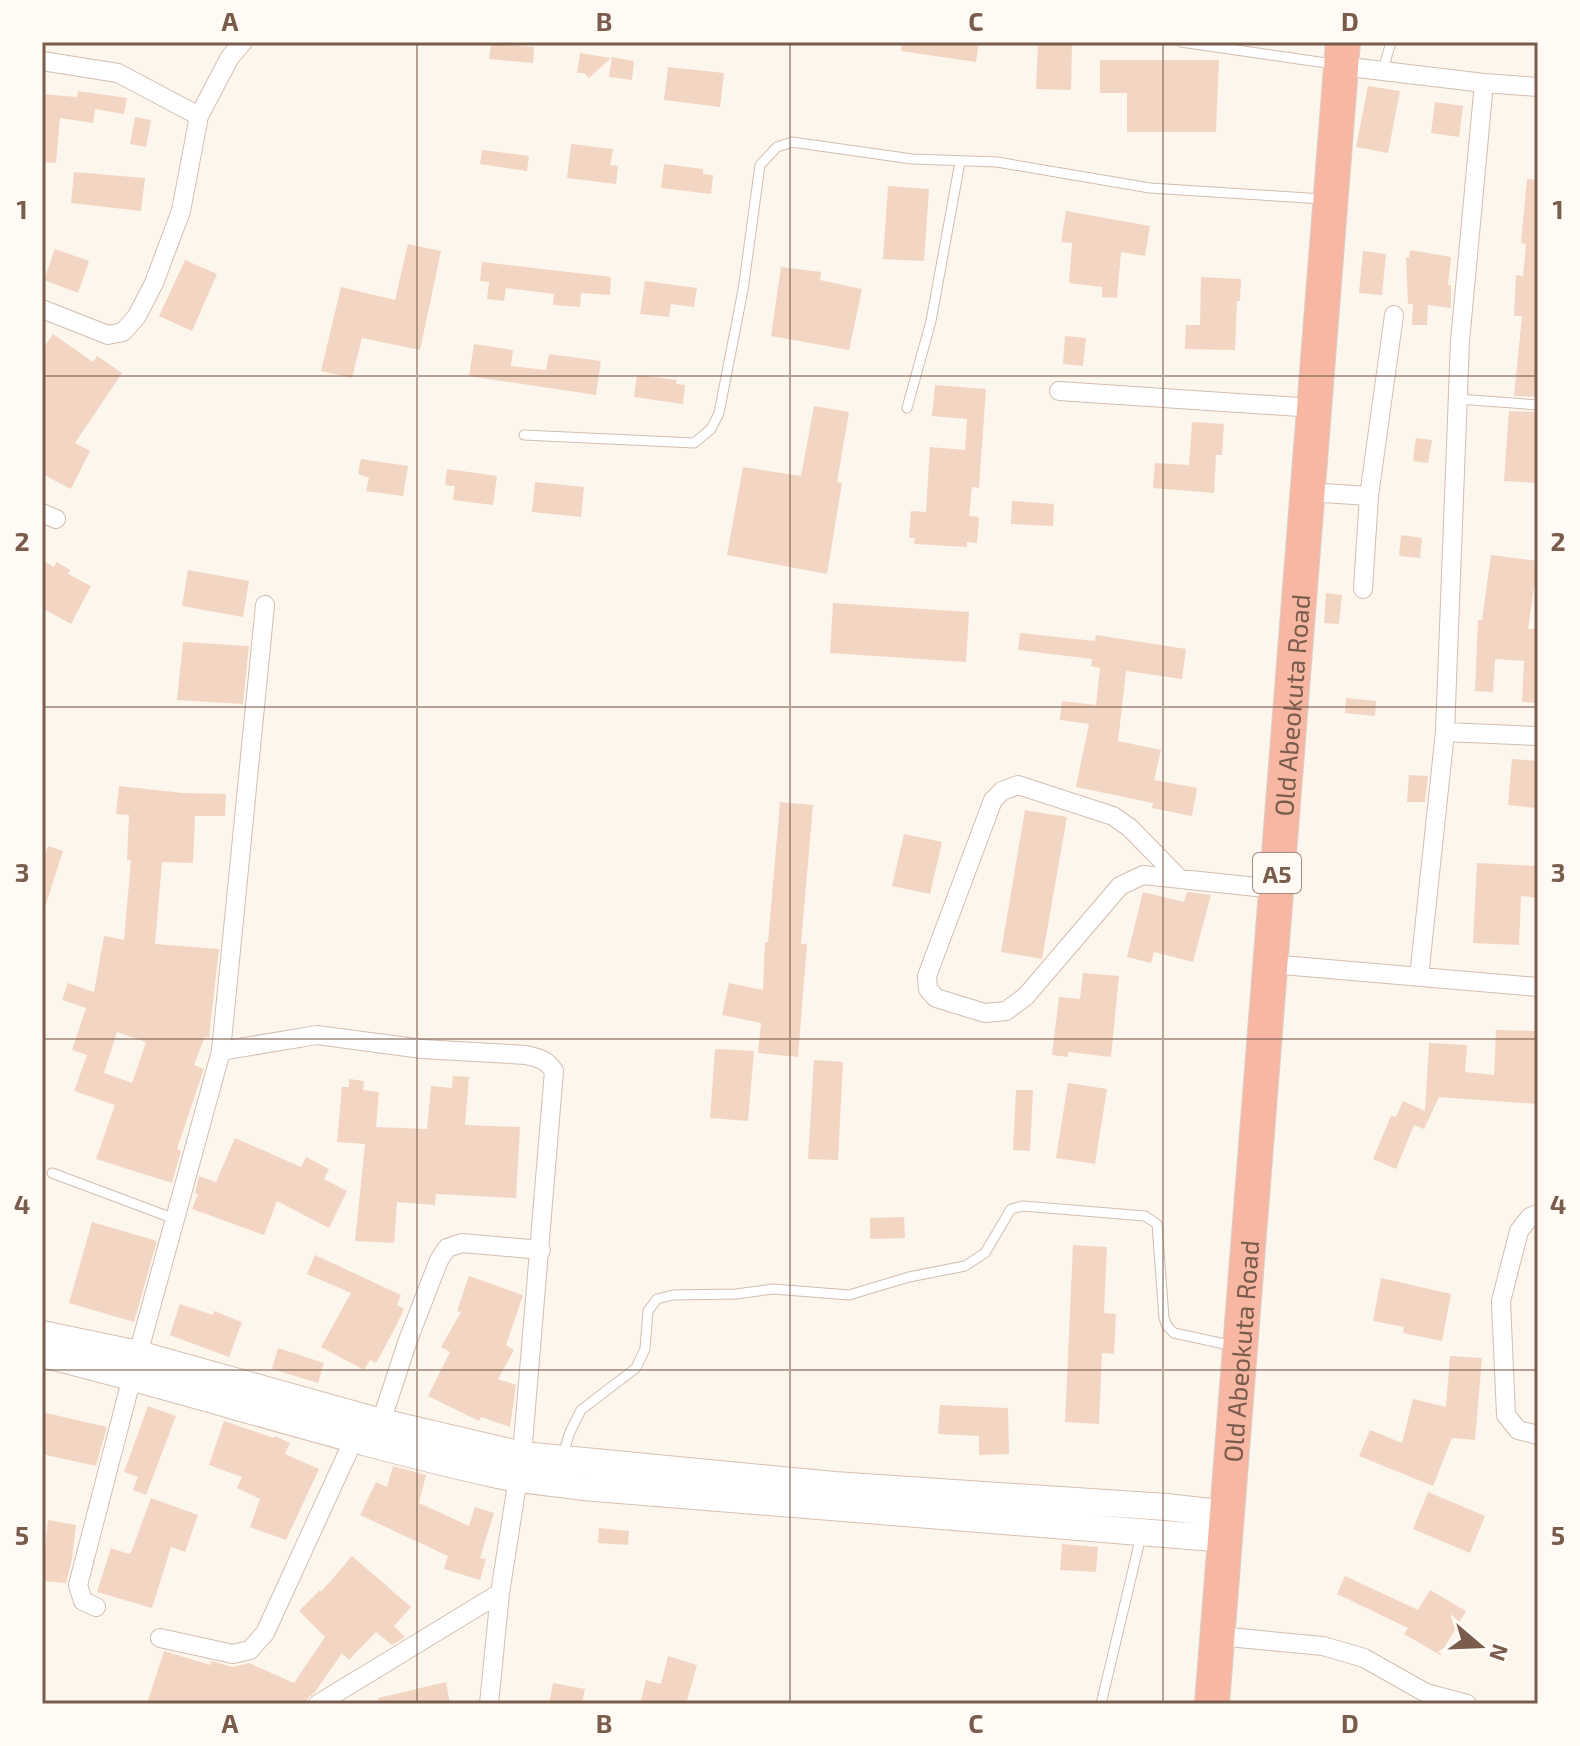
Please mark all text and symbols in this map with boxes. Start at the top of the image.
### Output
text: A [222,5,239,36]
text: B [596,5,612,36]
text: C [968,5,984,36]
text: D [1341,5,1359,36]
text: 1 [16,193,28,224]
text: 1 [1552,193,1564,224]
text: 2 [14,525,30,556]
text: 2 [1550,525,1566,556]
street label: Old Abeokuta Road [1267,593,1315,817]
road number: A5 [1253,853,1301,893]
text: 3 [15,856,29,887]
text: 3 [1551,856,1565,887]
text: 4 [14,1188,30,1219]
text: 4 [1550,1188,1566,1219]
street label: Old Abeokuta Road [1216,1239,1264,1463]
text: 5 [15,1519,29,1550]
text: 5 [1551,1519,1565,1550]
north arrow [1440,1606,1520,1686]
text: N [1485,1641,1515,1665]
text: A [222,1707,239,1738]
text: B [596,1707,612,1738]
text: C [968,1707,984,1738]
text: D [1341,1707,1359,1738]

